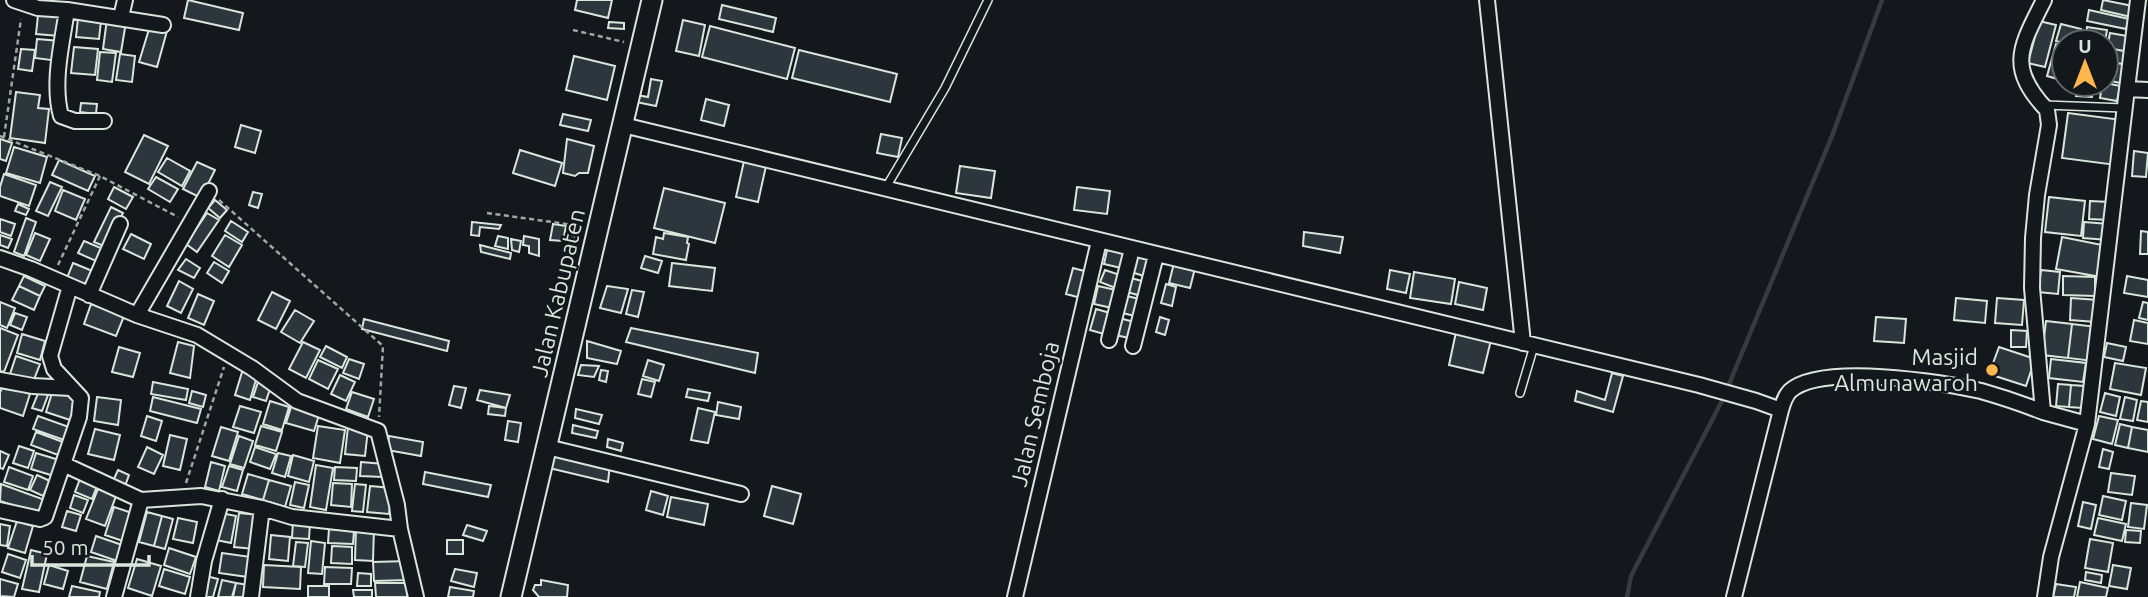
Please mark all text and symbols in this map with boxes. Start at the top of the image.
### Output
north arrow [2050,28,2120,98]
text: U [2078,35,2092,57]
street label: Jalan Kabupaten [526,206,589,379]
street label: Jalan Semboja [1006,339,1063,489]
place label: Masjid Almunawaroh [1834,344,1978,395]
marker: Masjid Almunawaroh [1984,362,2000,378]
scale bar [32,524,149,568]
text: 50 m [42,535,89,559]

